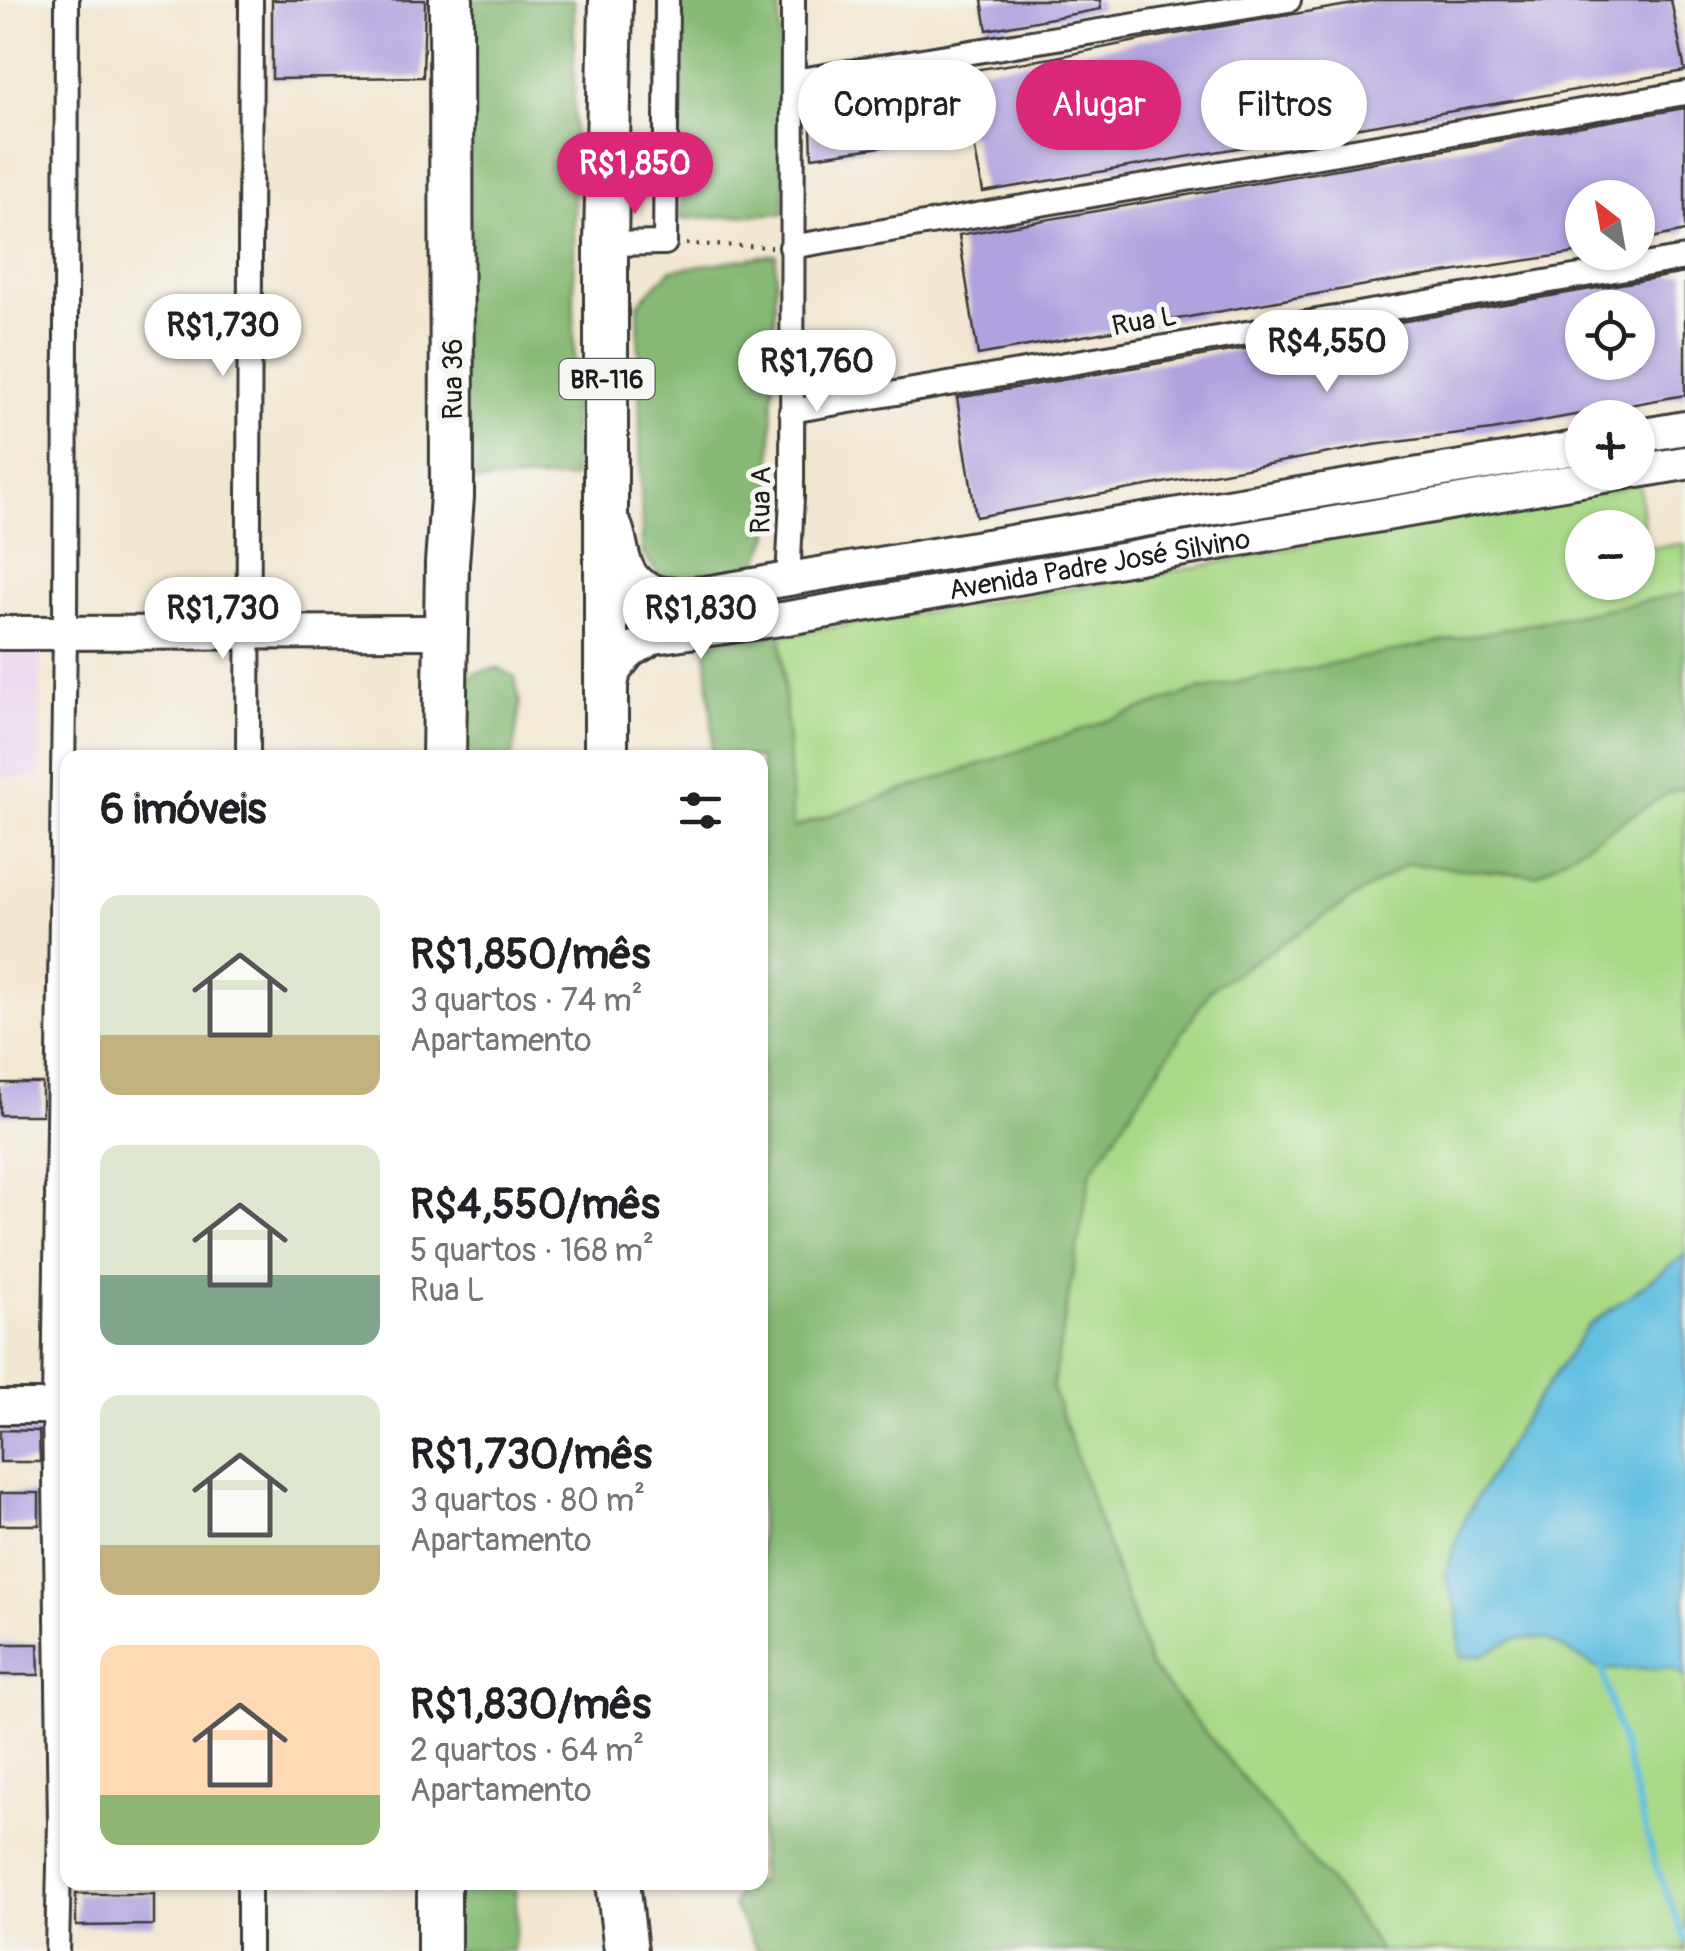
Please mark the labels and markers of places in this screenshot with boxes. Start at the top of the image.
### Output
pin: R$1,850 [543,132,727,217]
pin: R$1,730 [131,294,315,379]
pin: R$4,550 [1235,310,1419,395]
pin: R$1,760 [725,330,909,415]
pin: R$1,730 [131,577,315,662]
pin: R$1,830 [609,577,793,662]

